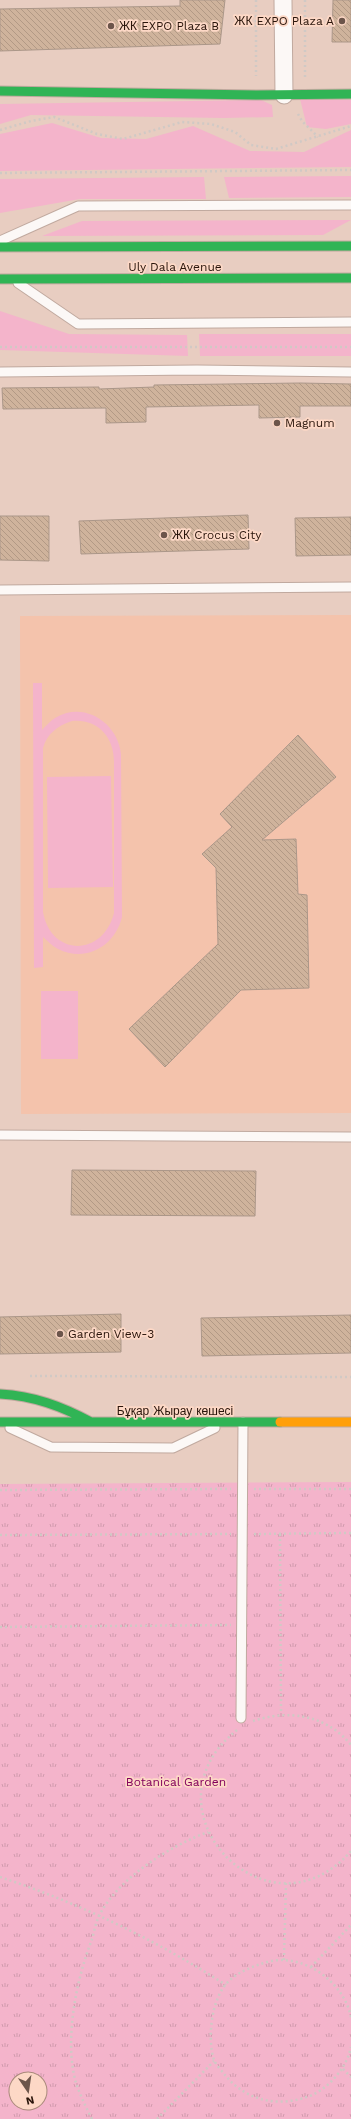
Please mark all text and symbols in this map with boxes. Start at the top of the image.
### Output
place label: ЖК EXPO Plaza A [234,14,334,28]
marker: ЖК EXPO Plaza A [337,16,347,26]
place label: ЖК EXPO Plaza B [119,19,219,33]
marker: ЖК EXPO Plaza B [106,21,116,31]
street label: Uly Dala Avenue [128,260,222,274]
place label: Magnum [285,416,335,430]
marker: Magnum [272,418,282,428]
place label: ЖК Crocus City [172,528,262,542]
marker: ЖК Crocus City [159,530,169,540]
place label: Garden View-3 [68,1327,154,1341]
marker: Garden View-3 [55,1329,65,1339]
street label: Бұқар Жырау көшесі [117,1404,233,1418]
park label: Botanical Garden [126,1775,226,1789]
north arrow [8,2071,48,2111]
text: N [25,2093,36,2108]

